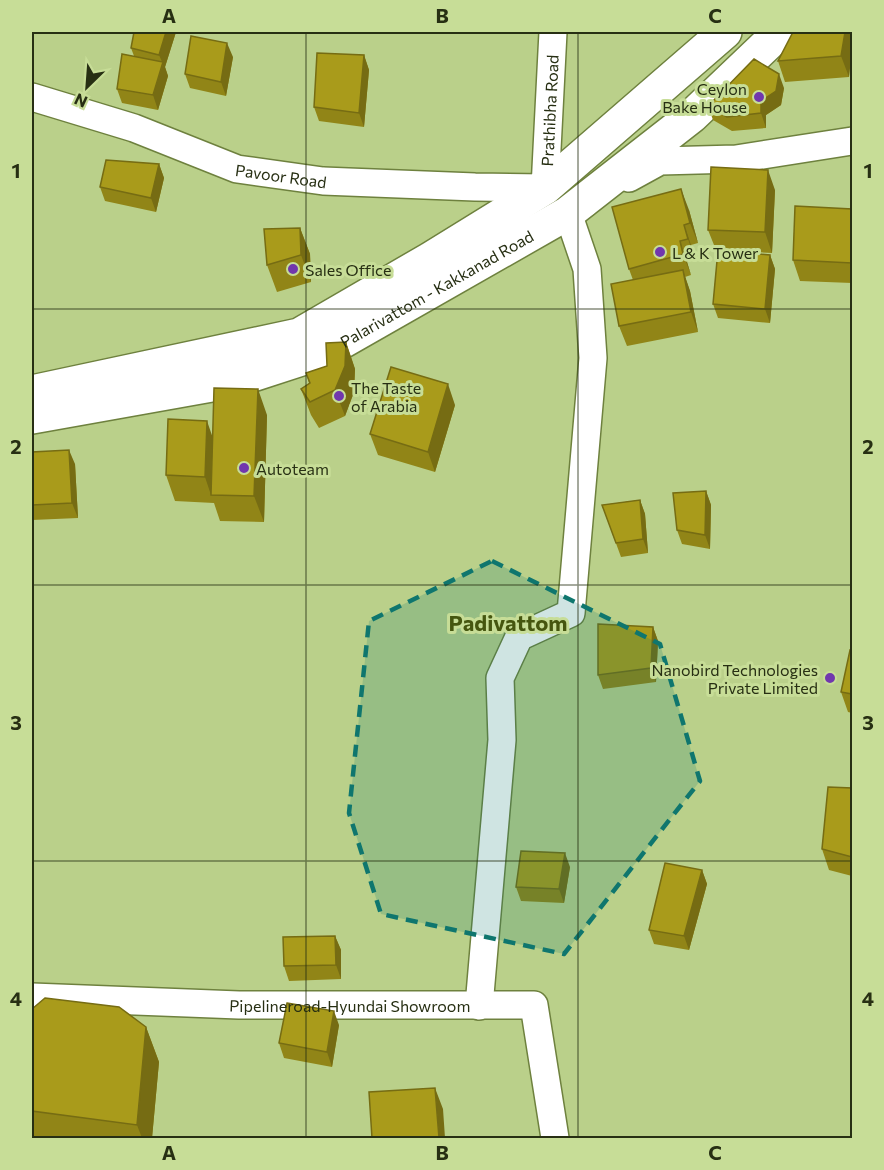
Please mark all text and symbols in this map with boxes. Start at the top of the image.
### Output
text: A [162,3,176,27]
text: B [435,3,449,27]
text: C [708,3,722,27]
street label: Prathibha Road [537,54,561,167]
north arrow [57,57,117,117]
place label: Ceylon Bake House [662,79,747,116]
text: N [71,90,90,112]
marker: Ceylon Bake House [752,90,766,104]
text: 1 [11,158,21,182]
text: 1 [863,158,873,182]
street label: Pavoor Road [234,159,328,191]
street label: Palarivattom - Kakkanad Road [336,225,536,351]
place label: L & K Tower [672,243,759,262]
marker: L & K Tower [653,245,667,259]
place label: Sales Office [305,260,391,279]
marker: Sales Office [286,262,300,276]
place label: The Taste of Arabia [351,378,421,415]
marker: The Taste of Arabia [332,389,346,403]
text: 2 [10,434,22,458]
text: 2 [862,434,874,458]
place label: Autoteam [256,459,329,478]
marker: Autoteam [237,461,251,475]
district label: Padivattom [448,609,568,636]
place label: Nanobird Technologies Private Limited [651,660,818,697]
marker: Nanobird Technologies Private Limited [823,671,837,685]
text: 3 [10,710,22,734]
text: 3 [862,710,874,734]
text: 4 [10,986,22,1010]
text: 4 [862,986,874,1010]
street label: Pipelineroad-Hyundai Showroom [229,995,470,1015]
text: A [162,1140,176,1164]
text: B [435,1140,449,1164]
text: C [708,1140,722,1164]

